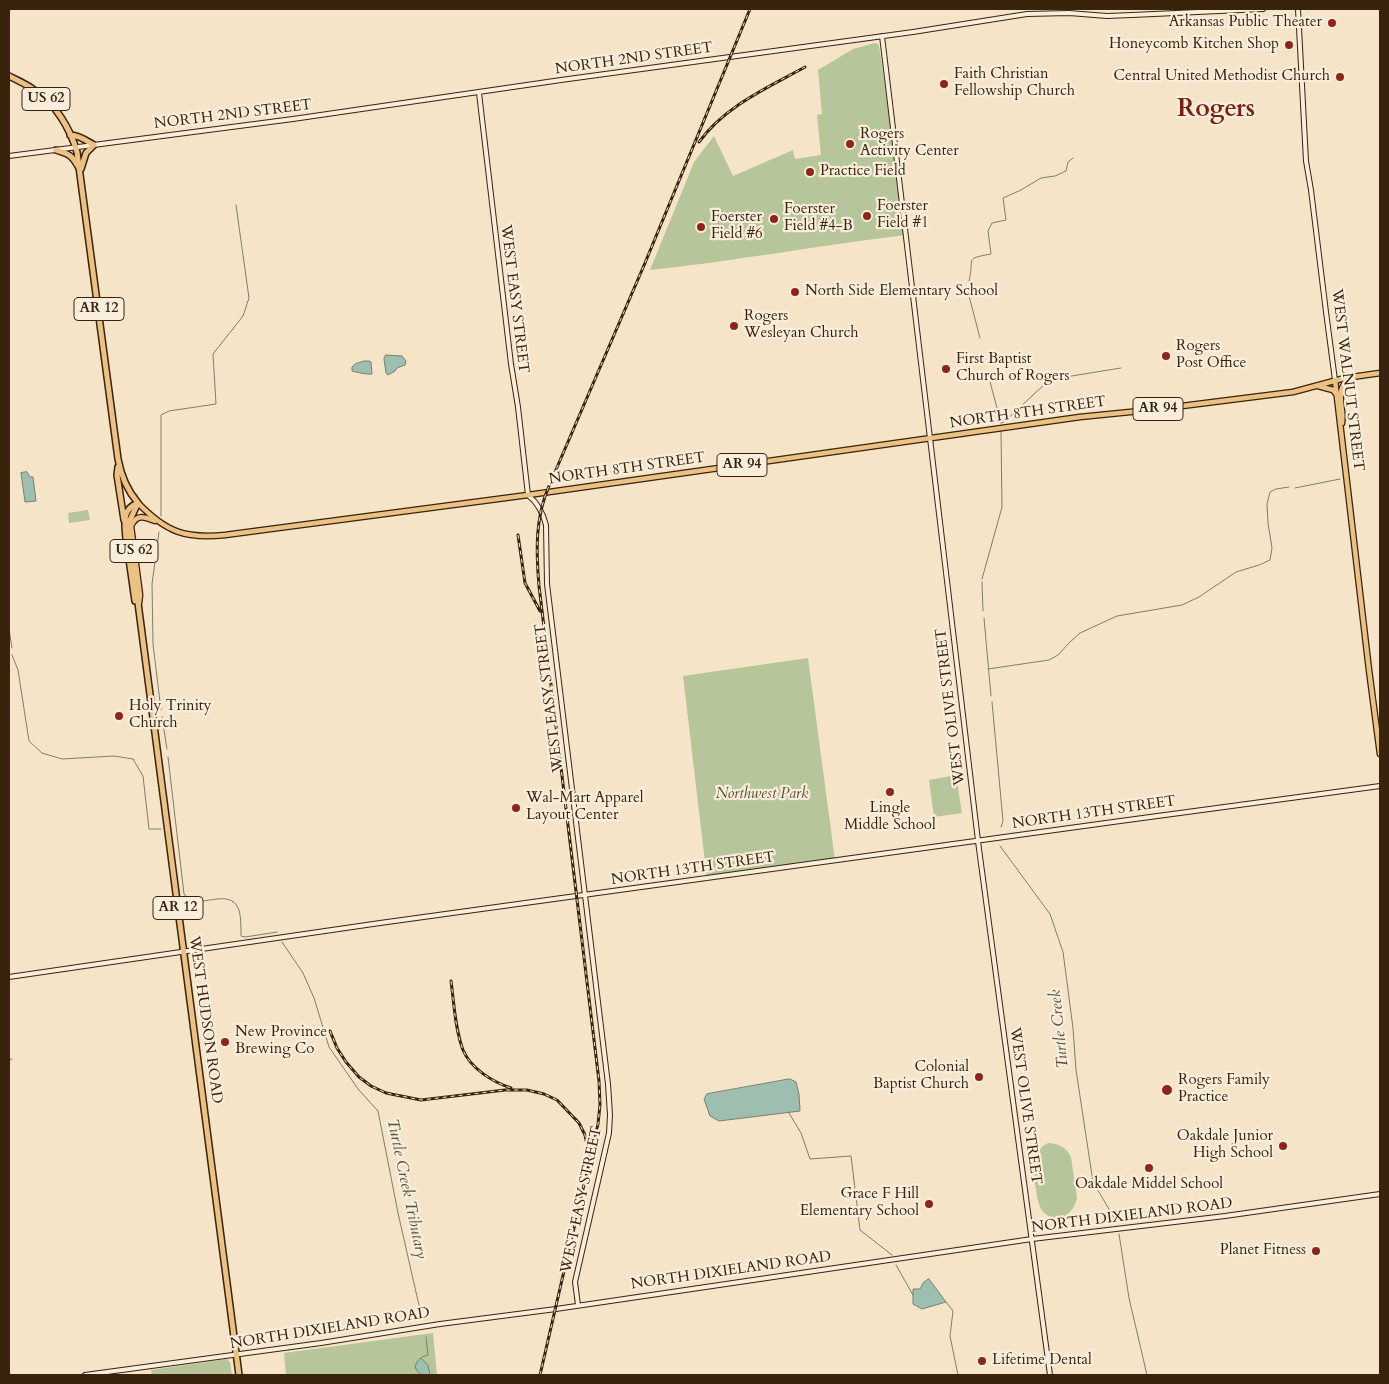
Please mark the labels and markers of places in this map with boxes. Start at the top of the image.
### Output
place label: Arkansas Public Theater [1169,14,1322,32]
marker: Arkansas Public Theater [1326,17,1338,29]
place label: Honeycomb Kitchen Shop [1109,36,1279,54]
marker: Honeycomb Kitchen Shop [1283,39,1295,51]
place label: Faith Christian Fellowship Church [954,66,1075,101]
place label: Central United Methodist Church [1114,68,1330,86]
marker: Central United Methodist Church [1334,71,1346,83]
marker: Faith Christian Fellowship Church [938,78,950,90]
place label: Rogers Activity Center [860,126,959,161]
marker: Rogers Activity Center [844,138,856,150]
place label: Practice Field [820,163,906,181]
marker: Practice Field [804,166,816,178]
place label: Foerster Field #1 [877,198,929,233]
place label: Foerster Field #4-B [784,201,853,236]
place label: Foerster Field #6 [711,209,763,244]
marker: Foerster Field #1 [861,210,873,222]
marker: Foerster Field #4-B [768,213,780,225]
marker: Foerster Field #6 [695,221,707,233]
place label: North Side Elementary School [805,283,998,301]
marker: North Side Elementary School [789,286,801,298]
place label: Rogers Wesleyan Church [744,308,858,343]
marker: Rogers Wesleyan Church [728,320,740,332]
place label: Rogers Post Office [1176,338,1246,373]
marker: Rogers Post Office [1160,350,1172,362]
place label: First Baptist Church of Rogers [956,351,1069,386]
marker: First Baptist Church of Rogers [940,363,952,375]
place label: Holy Trinity Church [129,698,212,733]
marker: Holy Trinity Church [113,710,125,722]
marker: Lingle Middle School [884,786,896,798]
place label: Wal-Mart Apparel Layout Center [526,790,644,825]
place label: Lingle Middle School [844,800,936,835]
marker: Wal-Mart Apparel Layout Center [510,802,522,814]
place label: New Province Brewing Co [235,1024,327,1059]
marker: New Province Brewing Co [219,1036,231,1048]
place label: Colonial Baptist Church [873,1059,969,1094]
marker: Colonial Baptist Church [973,1071,985,1083]
place label: Rogers Family Practice [1178,1072,1270,1107]
marker: Rogers Family Practice [1160,1083,1174,1097]
place label: Oakdale Junior High School [1177,1128,1273,1163]
marker: Oakdale Junior High School [1277,1140,1289,1152]
marker: Oakdale Middel School [1143,1162,1155,1174]
place label: Oakdale Middel School [1075,1176,1223,1194]
place label: Grace F Hill Elementary School [800,1186,919,1221]
marker: Grace F Hill Elementary School [923,1198,935,1210]
place label: Planet Fitness [1220,1242,1306,1260]
marker: Planet Fitness [1310,1245,1322,1257]
place label: Lifetime Dental [992,1352,1092,1370]
marker: Lifetime Dental [976,1355,988,1367]

